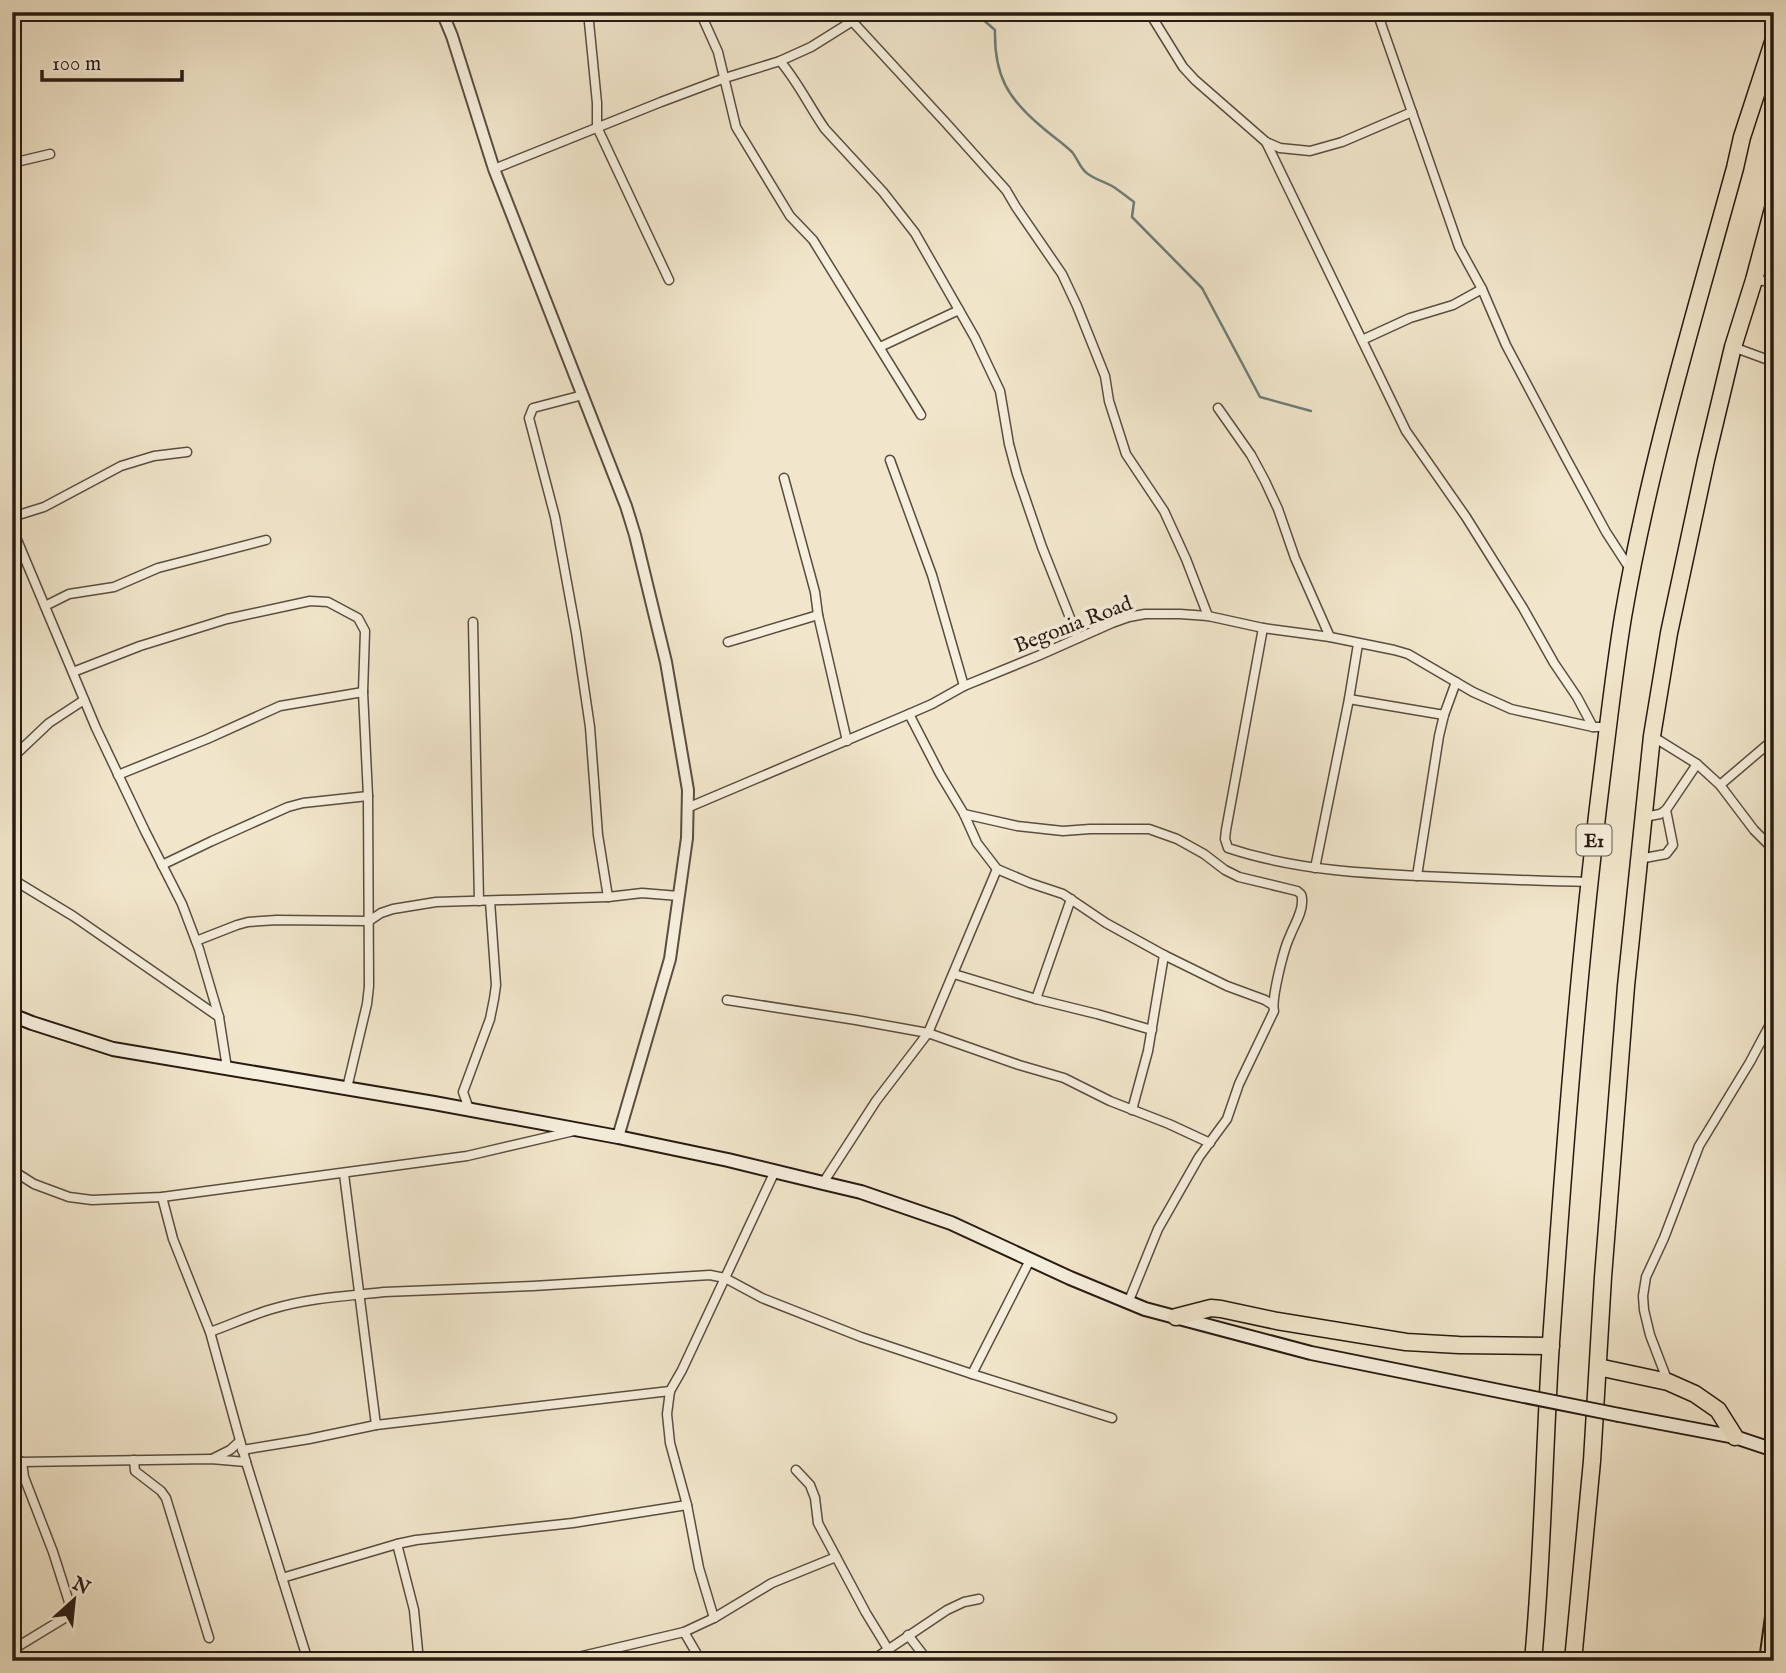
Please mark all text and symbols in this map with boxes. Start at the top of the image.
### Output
scale bar [42,38,182,82]
text: 100 m [52,51,101,78]
street label: Begonia Road [1011,590,1137,660]
road number: E1 [1576,824,1612,856]
north arrow [38,1564,108,1634]
text: N [67,1572,94,1601]

